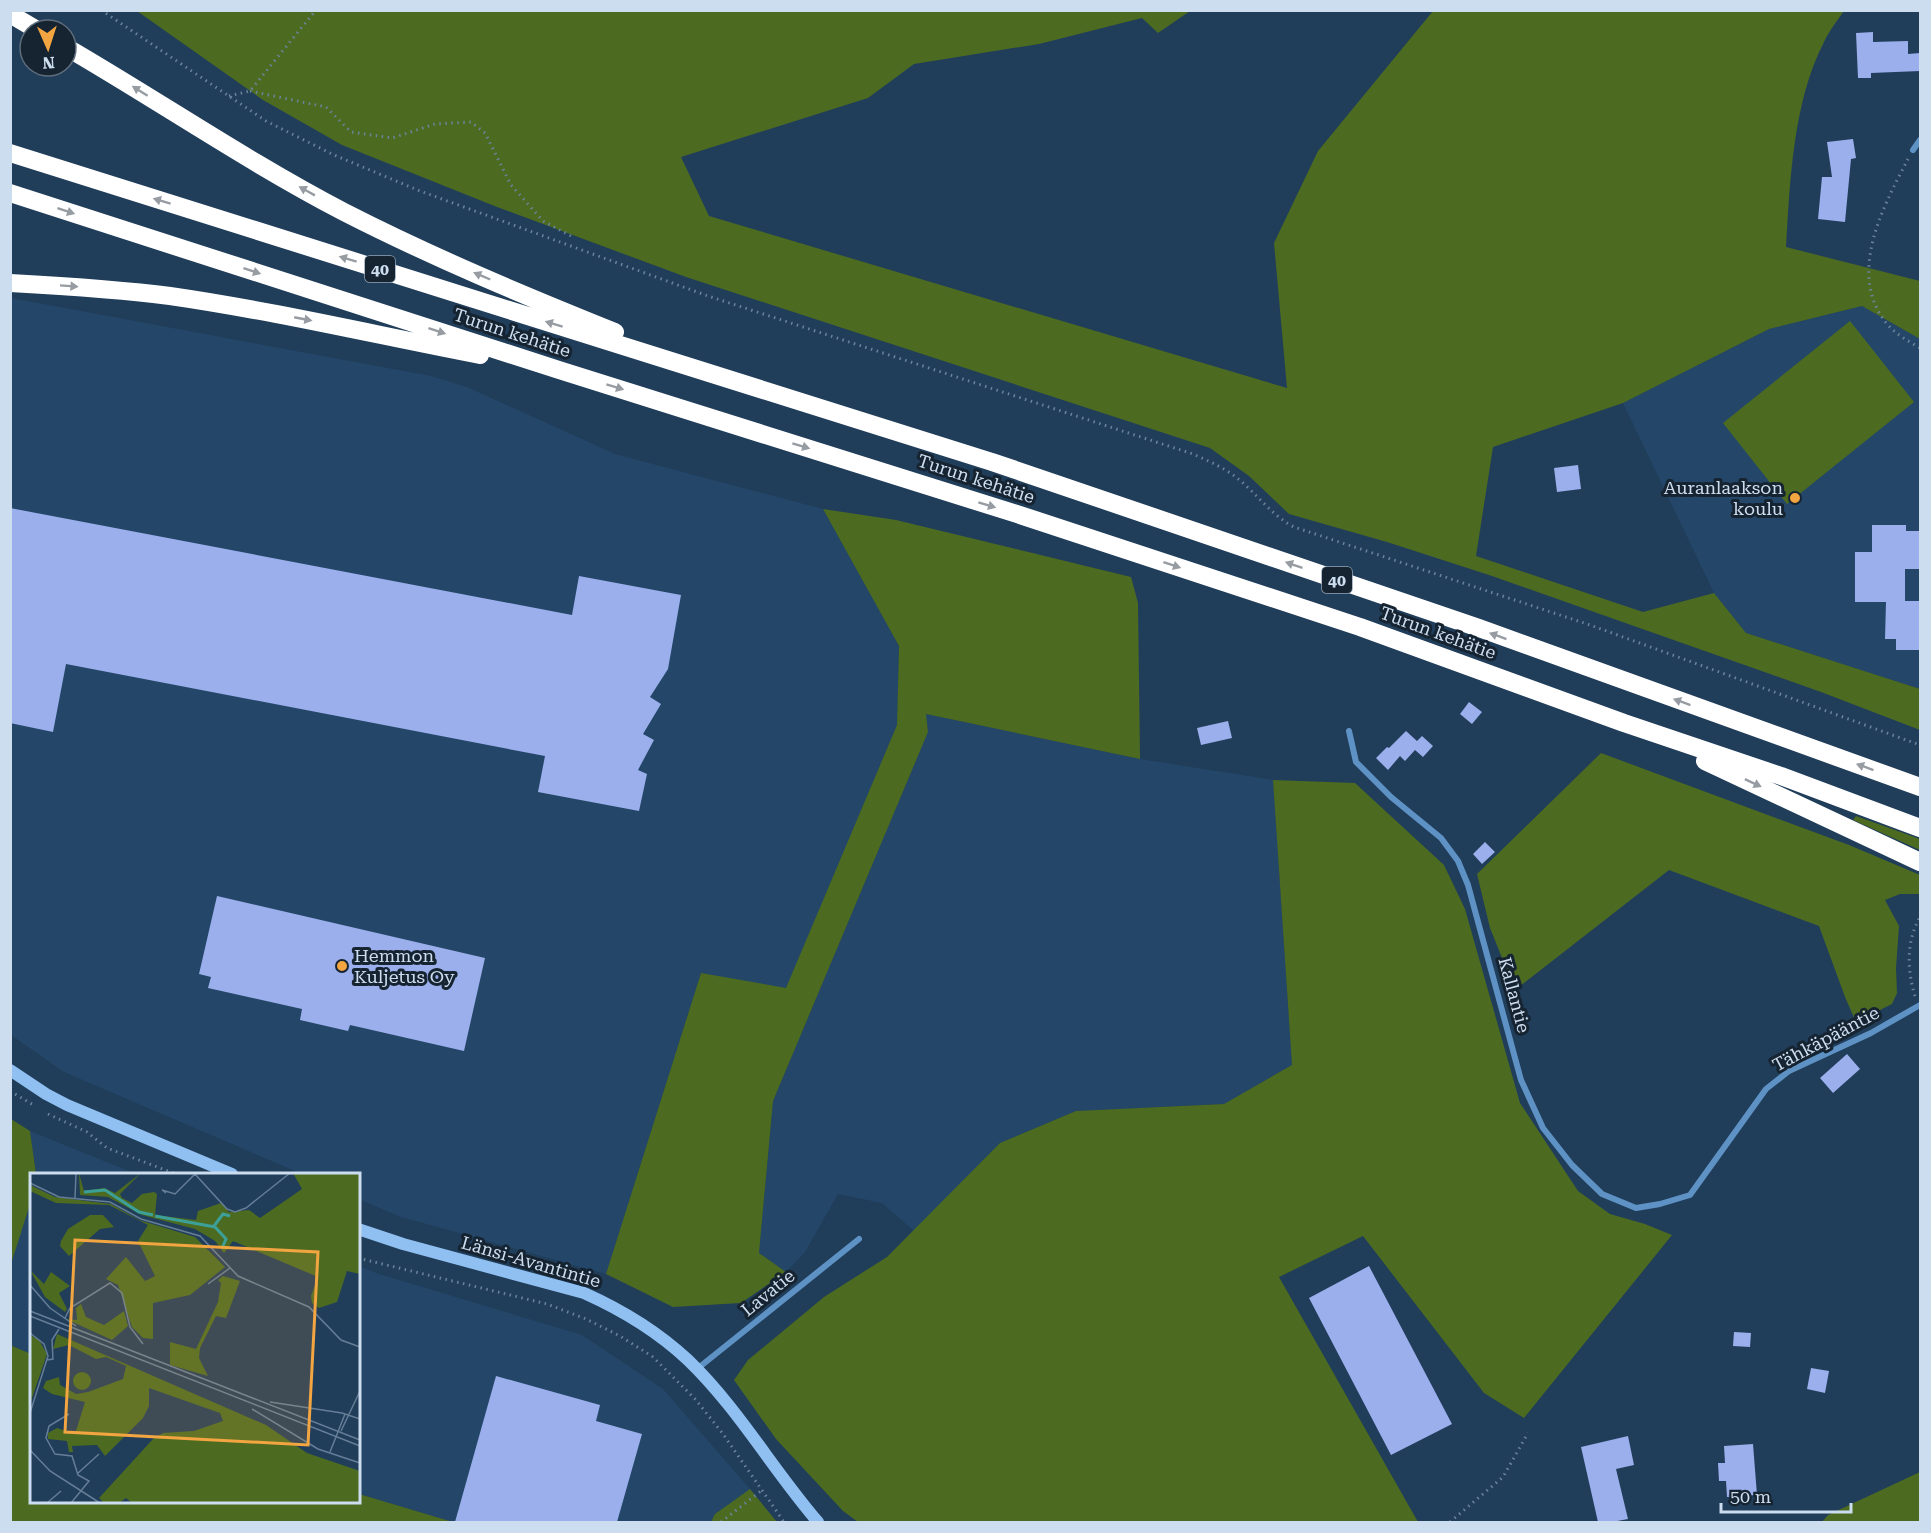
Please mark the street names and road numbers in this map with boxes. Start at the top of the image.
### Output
road number: 40 [365,256,395,282]
street label: Turun kehätie [451,304,574,361]
street label: Turun kehätie [915,450,1038,507]
road number: 40 [1322,567,1352,593]
street label: Turun kehätie [1377,602,1499,663]
street label: Kallantie [1494,955,1535,1035]
street label: Tähkäpääntie [1769,1002,1883,1075]
street label: Länsi-Avantintie [459,1232,603,1291]
street label: Lavatie [737,1265,799,1320]

